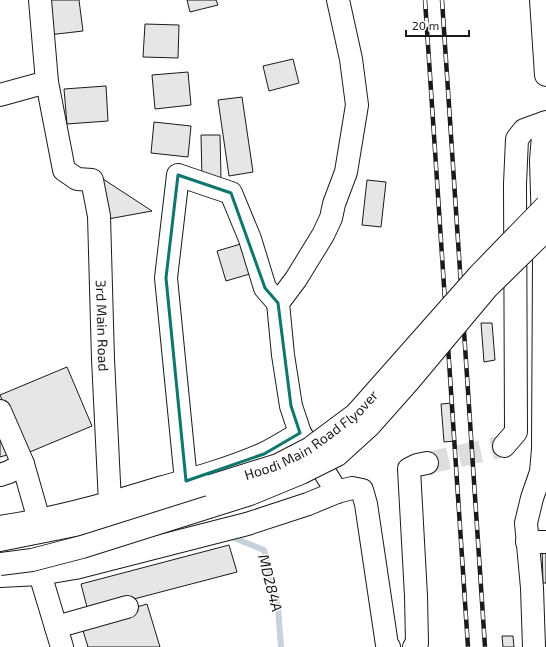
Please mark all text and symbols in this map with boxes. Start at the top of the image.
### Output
scale bar [406,12,469,38]
text: 20 m [412,18,439,32]
street label: 3rd Main Road [93,280,113,372]
street label: Hoodi Main Road Flyover [242,386,381,483]
water label: MD284A [255,552,287,614]

